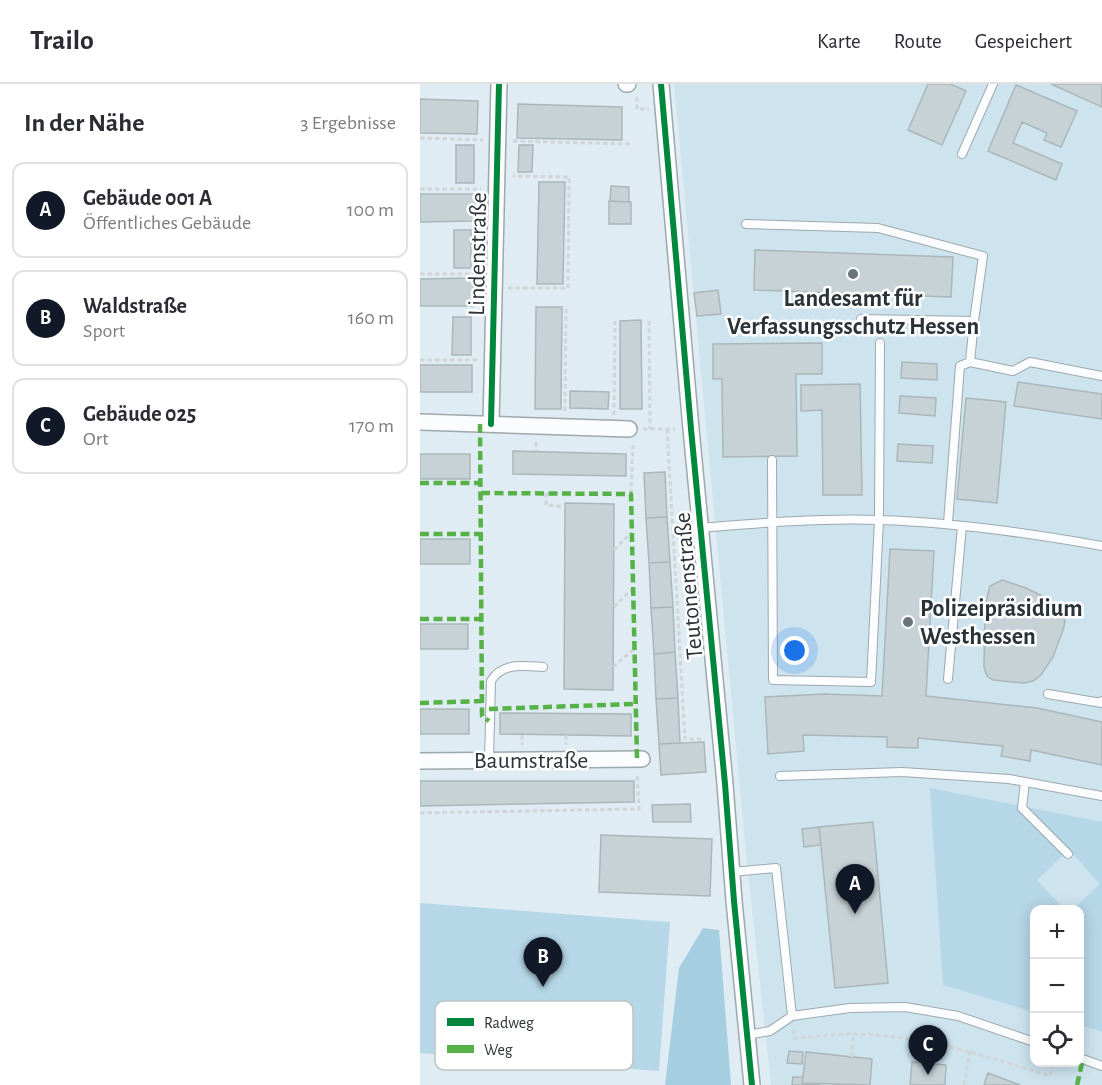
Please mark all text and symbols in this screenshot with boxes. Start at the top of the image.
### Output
text: Trailo [30,27,94,55]
text: Karte [817,31,861,52]
text: Route [894,31,942,52]
text: Gespeichert [975,31,1072,52]
text: In der Nähe [24,110,144,136]
text: 3 Ergebnisse [300,113,396,133]
text: Gebäude 001 A [83,187,212,209]
street label: Lindenstraße [465,192,491,316]
text: A [40,200,52,220]
text: 100 m [347,200,394,220]
text: Öffentliches Gebäude [83,213,251,233]
marker: Landesamt für Verfassungsschutz Hessen [846,267,860,281]
place label: Landesamt für Verfassungsschutz Hessen [727,287,979,339]
text: Waldstraße [83,295,187,317]
text: B [40,308,51,328]
text: 160 m [348,308,394,328]
text: Sport [83,321,125,341]
text: Gebäude 025 [83,403,196,425]
text: C [40,416,51,436]
text: 170 m [349,416,394,436]
text: Ort [83,429,109,449]
street label: Teutonenstraße [671,511,707,661]
place label: Polizeipräsidium Westhessen [920,597,1083,649]
marker: Polizeipräsidium Westhessen [901,615,915,629]
your location [780,636,809,665]
street label: Baumstraße [474,749,588,773]
pin: A [836,864,874,914]
map controls [1030,905,1084,1067]
button: + [1030,905,1084,959]
pin: B [524,938,562,987]
button: − [1030,959,1084,1013]
legend [435,1001,633,1070]
button: locate [1030,1013,1084,1067]
text: Radweg [484,1015,534,1031]
pin: C [908,1026,948,1075]
text: Weg [484,1042,513,1058]

